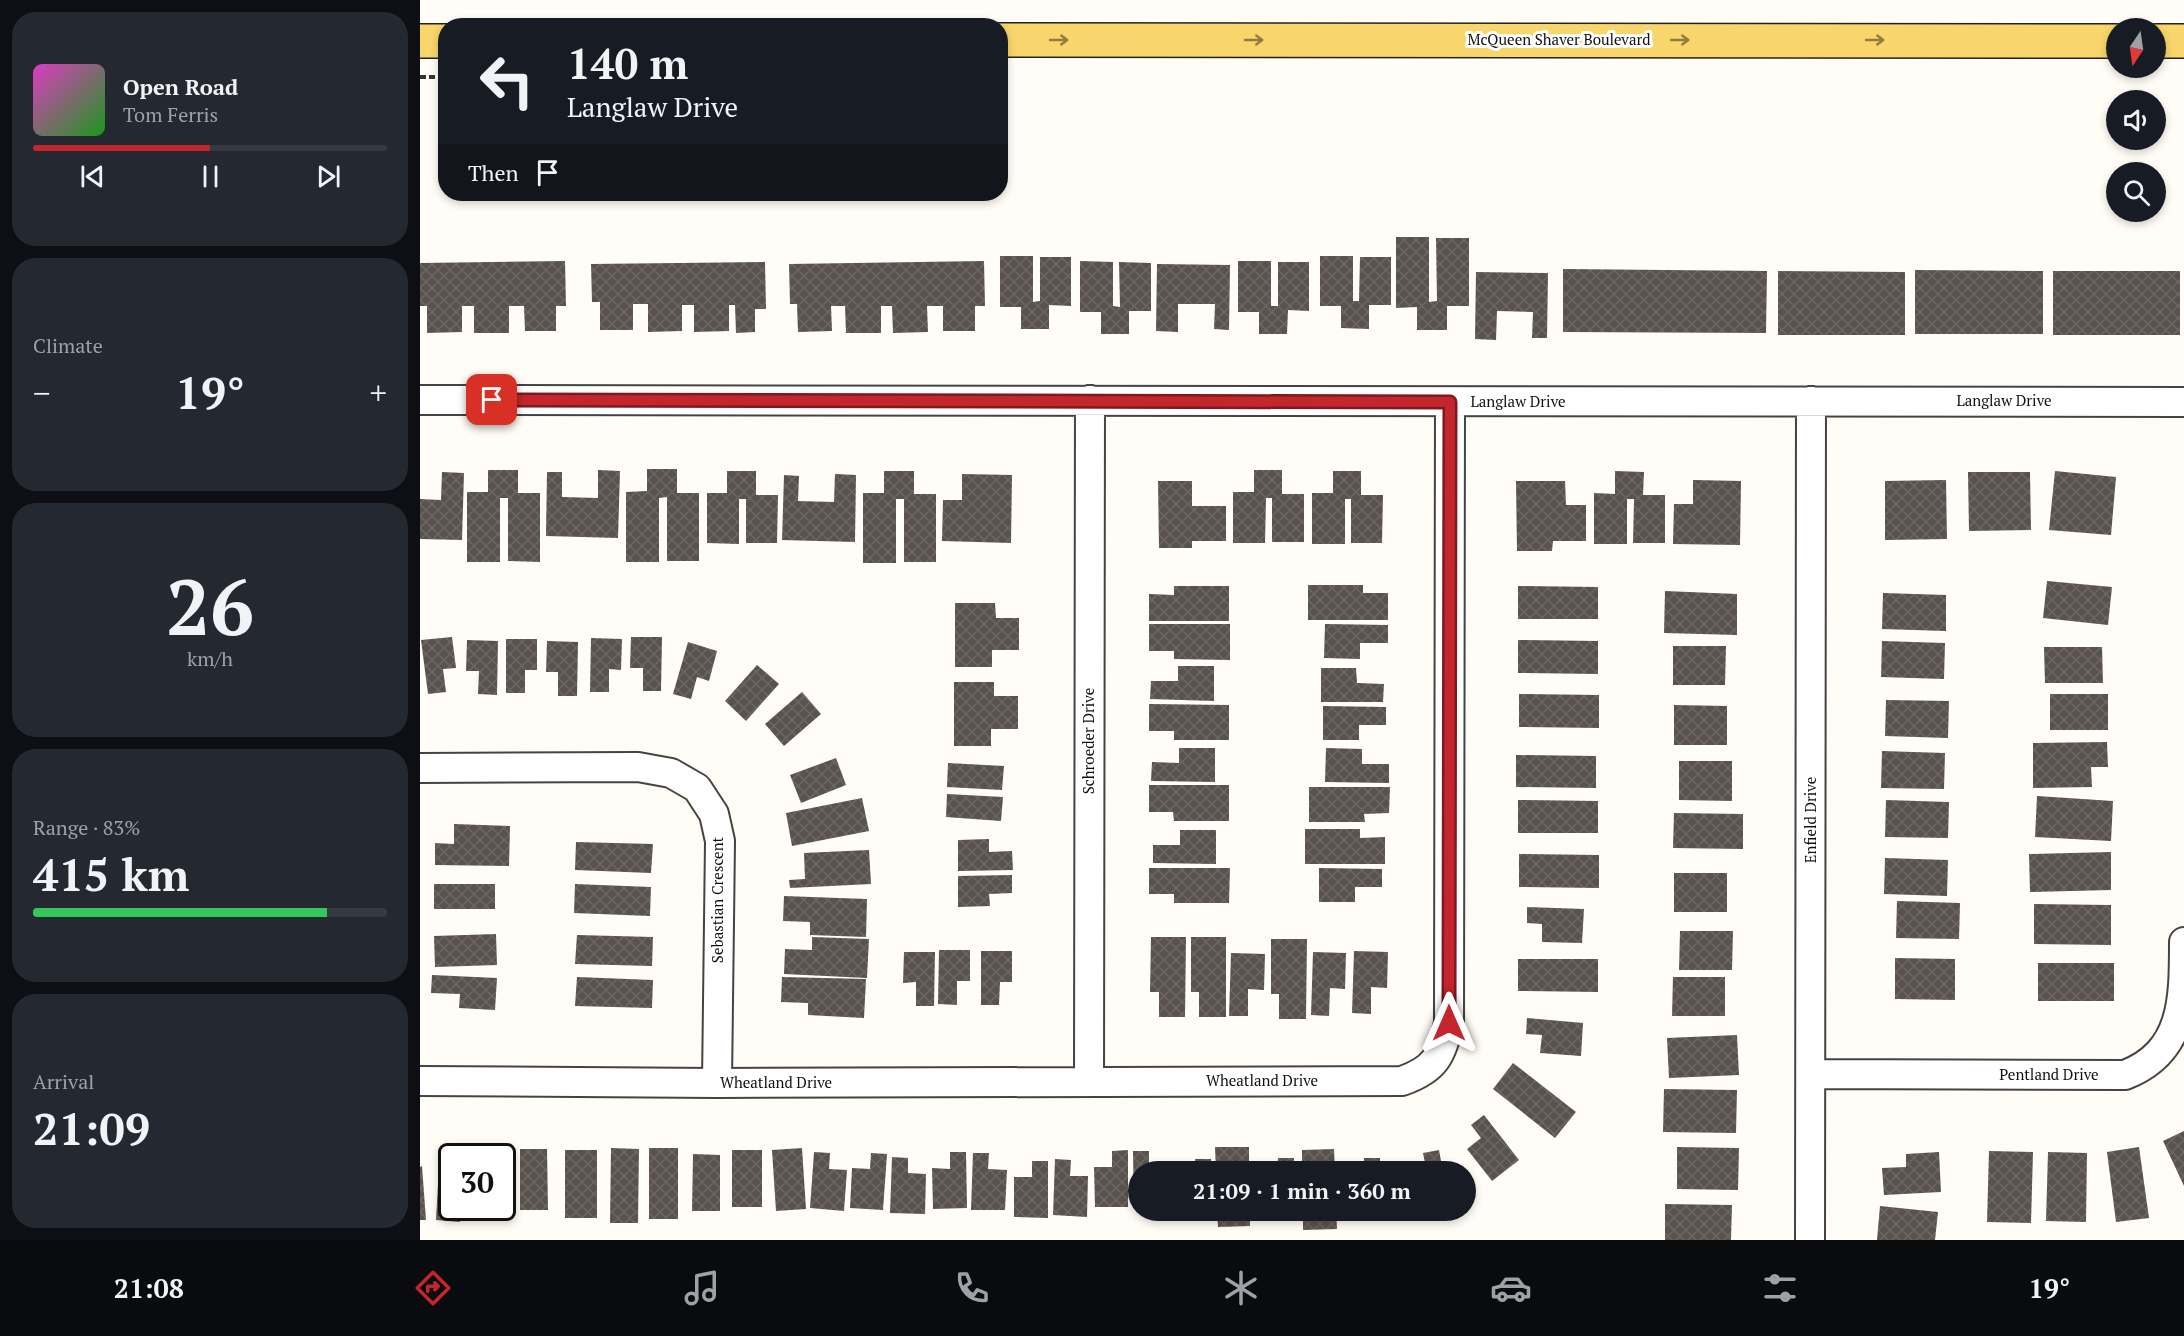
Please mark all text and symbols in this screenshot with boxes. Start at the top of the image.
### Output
north arrow [2106,18,2166,78]
map controls [2106,18,2166,222]
street label: McQueen Shaver Boulevard [1467,29,1651,49]
one-way arrow [1048,34,1068,46]
one-way arrow [1243,34,1263,46]
one-way arrow [1669,34,1689,46]
one-way arrow [1864,34,1884,46]
text: 140 m [567,35,688,91]
icon: left [468,42,546,120]
text: Open Road [123,72,238,101]
text: Langlaw Drive [567,89,738,125]
button: sound [2106,90,2166,150]
text: Tom Ferris [123,101,218,128]
icon: arrive [531,156,564,189]
text: Then [468,158,519,187]
icon: previous [76,160,109,193]
icon: pause [194,160,227,193]
icon: next [312,160,345,193]
button: search [2106,162,2166,222]
text: Climate [33,332,103,359]
text: 19° [175,362,245,422]
text: − [33,371,51,414]
text: + [369,371,387,414]
pin [466,374,517,425]
icon: arrive [475,383,508,416]
street label: Langlaw Drive [1956,390,2052,410]
street label: Langlaw Drive [1470,391,1566,411]
text: 26 [166,554,254,657]
text: km/h [187,645,233,672]
street label: Schroeder Drive [1078,688,1098,794]
street label: Enfield Drive [1800,777,1820,863]
text: Range · 83% [33,814,140,841]
street label: Sebastian Crescent [707,836,727,963]
text: 415 km [33,844,189,904]
position arrow [1417,991,1481,1055]
street label: Pentland Drive [1999,1064,2099,1084]
text: Arrival [33,1068,94,1095]
street label: Wheatland Drive [1206,1070,1318,1090]
street label: Wheatland Drive [720,1072,832,1092]
text: 21:09 [33,1098,150,1158]
speed limit sign: 30 [438,1143,516,1221]
text: 21:09 · 1 min · 360 m [1193,1176,1411,1205]
icon: directions [412,1267,454,1309]
icon: music [681,1267,723,1309]
icon: phone [951,1267,993,1309]
icon: climate [1220,1267,1262,1309]
icon: car [1490,1267,1532,1309]
icon: filters [1759,1267,1801,1309]
text: 21:08 [114,1270,184,1306]
text: 19° [2029,1270,2070,1306]

